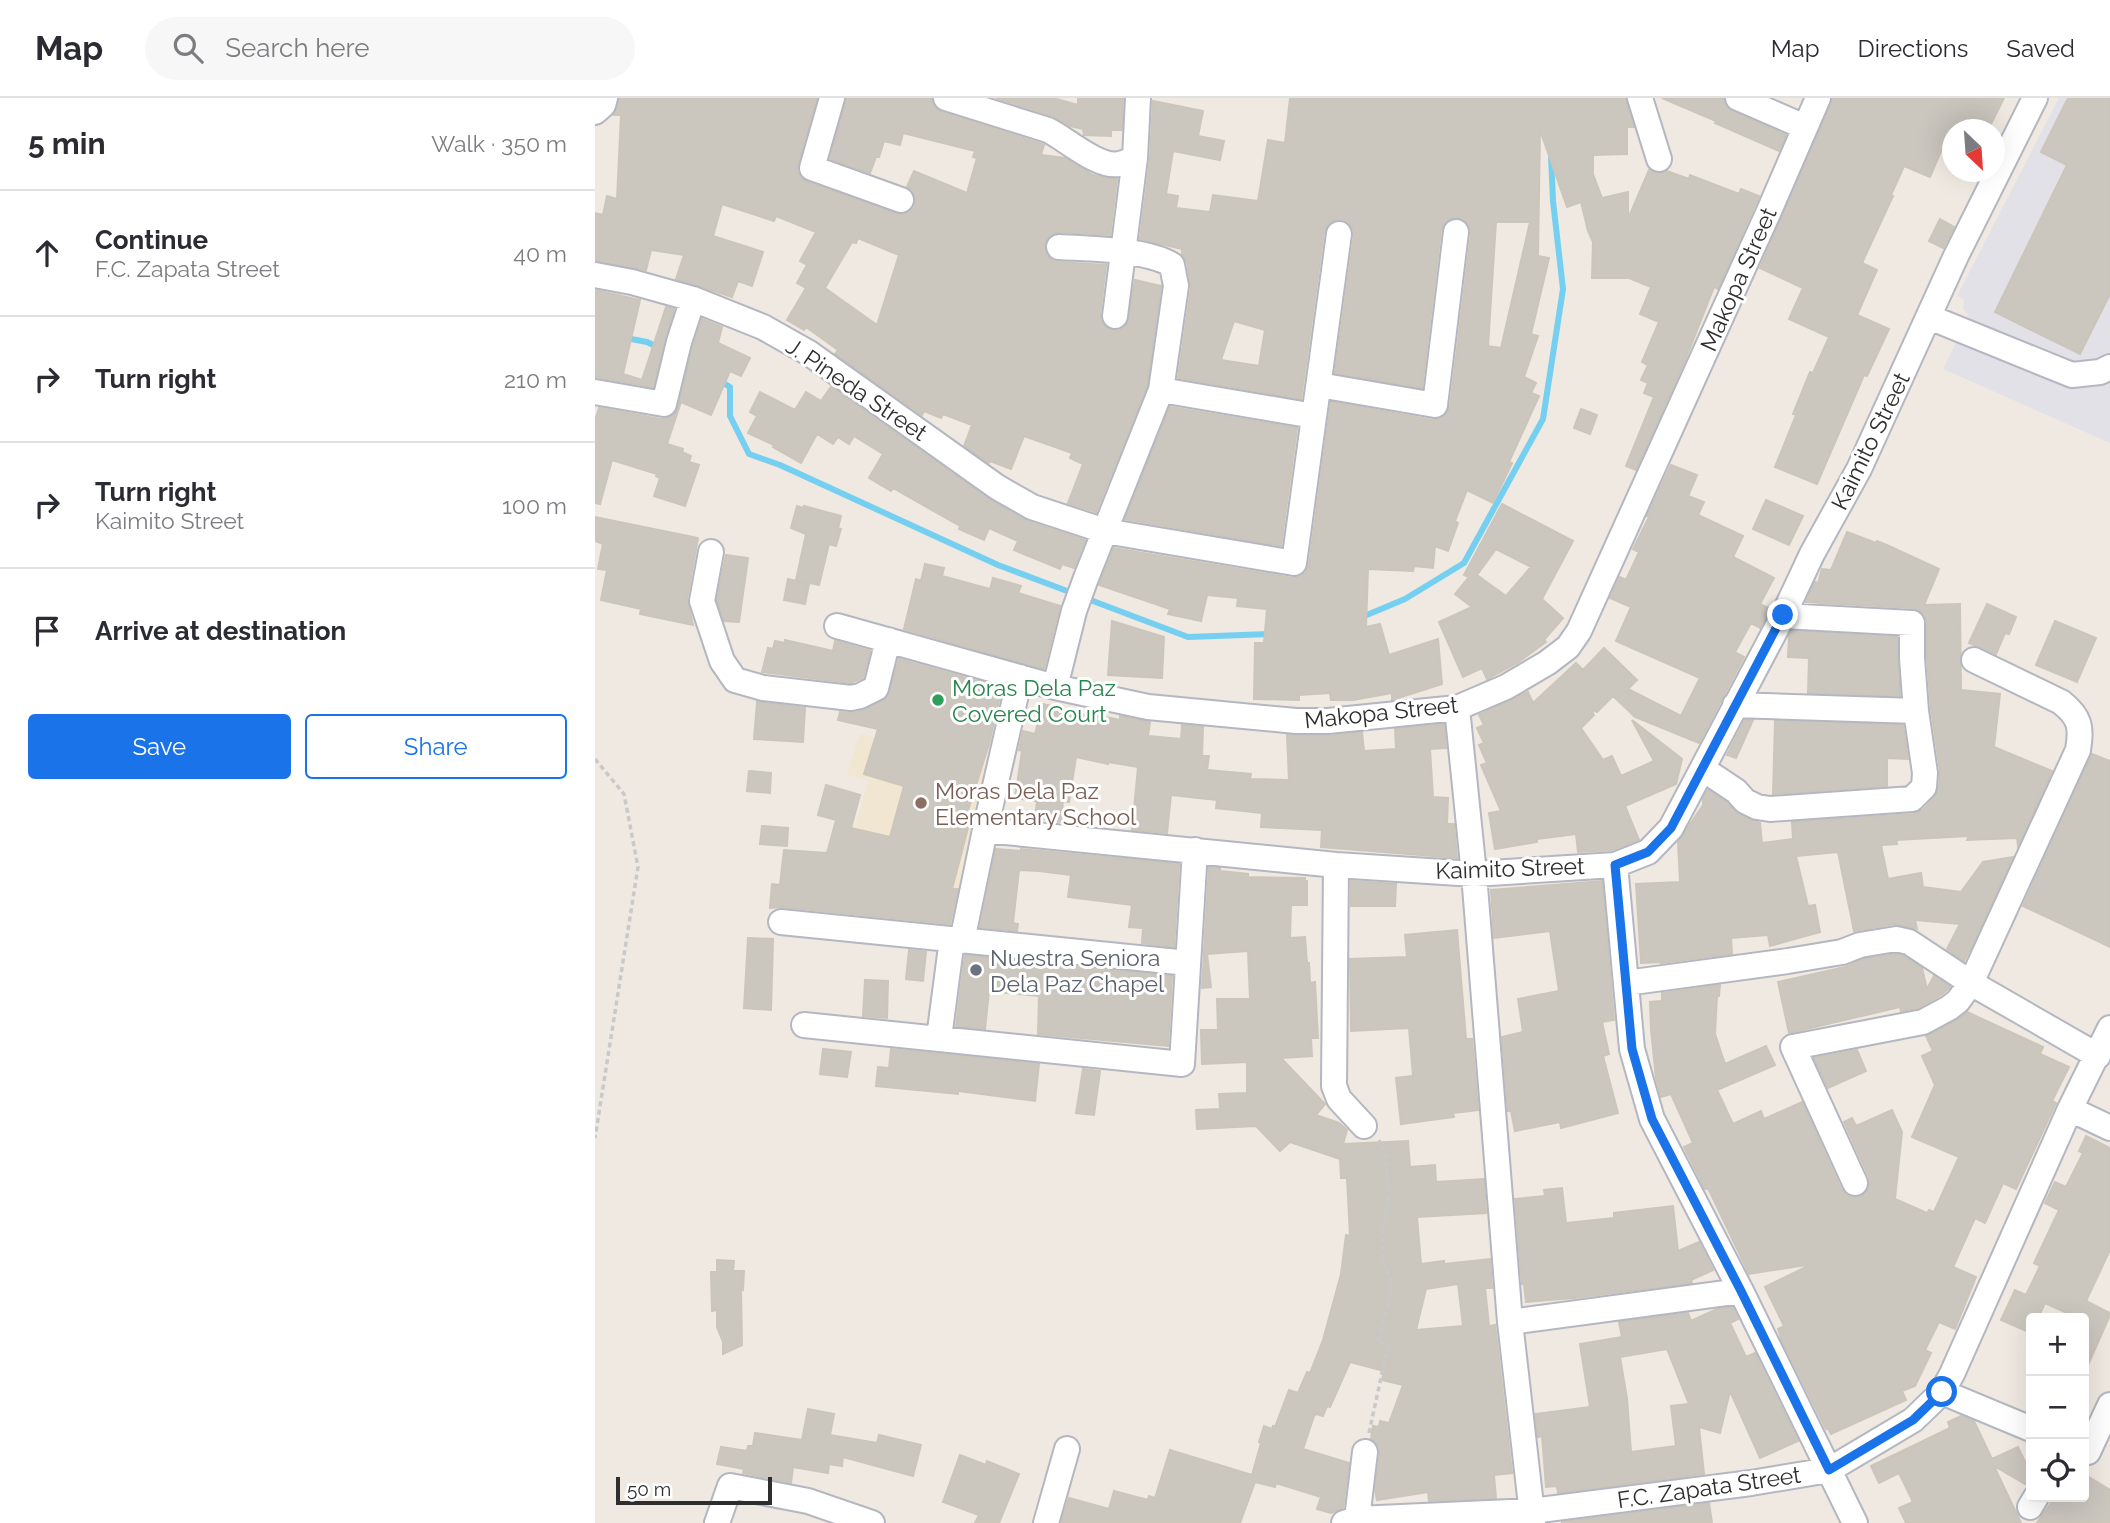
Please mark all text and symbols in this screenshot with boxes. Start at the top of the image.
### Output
search box [145,17,635,80]
text: Map [35,29,103,68]
icon: search [169,29,207,67]
text: Search here [225,33,370,63]
text: Map [1771,34,1820,63]
text: Directions [1858,34,1968,63]
text: Saved [2006,34,2075,63]
north arrow [1942,119,2005,182]
text: 5 min [28,126,106,161]
text: Walk · 350 m [431,130,567,157]
street label: Makopa Street [1694,203,1782,355]
text: Continue [95,225,208,255]
icon: ahead [28,234,66,272]
text: 40 m [513,240,567,267]
text: F.C. Zapata Street [95,255,280,282]
street label: J. Pineda Street [782,332,933,446]
icon: right [28,360,66,398]
text: Turn right [95,364,216,394]
text: 210 m [504,366,567,393]
street label: Kaimito Street [1825,368,1915,514]
text: Turn right [95,477,216,507]
icon: right [28,486,66,524]
text: 100 m [502,492,567,519]
text: Kaimito Street [95,507,244,534]
route end [1767,599,1798,630]
icon: arrive [28,612,66,650]
text: Arrive at destination [95,616,346,646]
place label: Moras Dela Paz Covered Court [952,674,1116,727]
street label: Makopa Street [1303,690,1459,733]
marker: Moras Dela Paz Covered Court [930,692,946,708]
button: Save [28,714,291,779]
button: Share [305,714,567,779]
place label: Moras Dela Paz Elementary School [935,777,1137,830]
marker: Moras Dela Paz Elementary School [913,795,929,811]
street label: Kaimito Street [1435,852,1585,884]
place label: Nuestra Seniora Dela Paz Chapel [990,944,1165,997]
marker: Nuestra Seniora Dela Paz Chapel [968,962,984,978]
map controls [2026,1313,2089,1502]
button: + [2026,1313,2089,1376]
route start [1926,1376,1957,1407]
button: − [2026,1376,2089,1439]
button: locate [2026,1439,2089,1502]
street label: F.C. Zapata Street [1616,1461,1803,1513]
scale bar [616,1474,772,1506]
text: 50 m [627,1478,671,1500]

